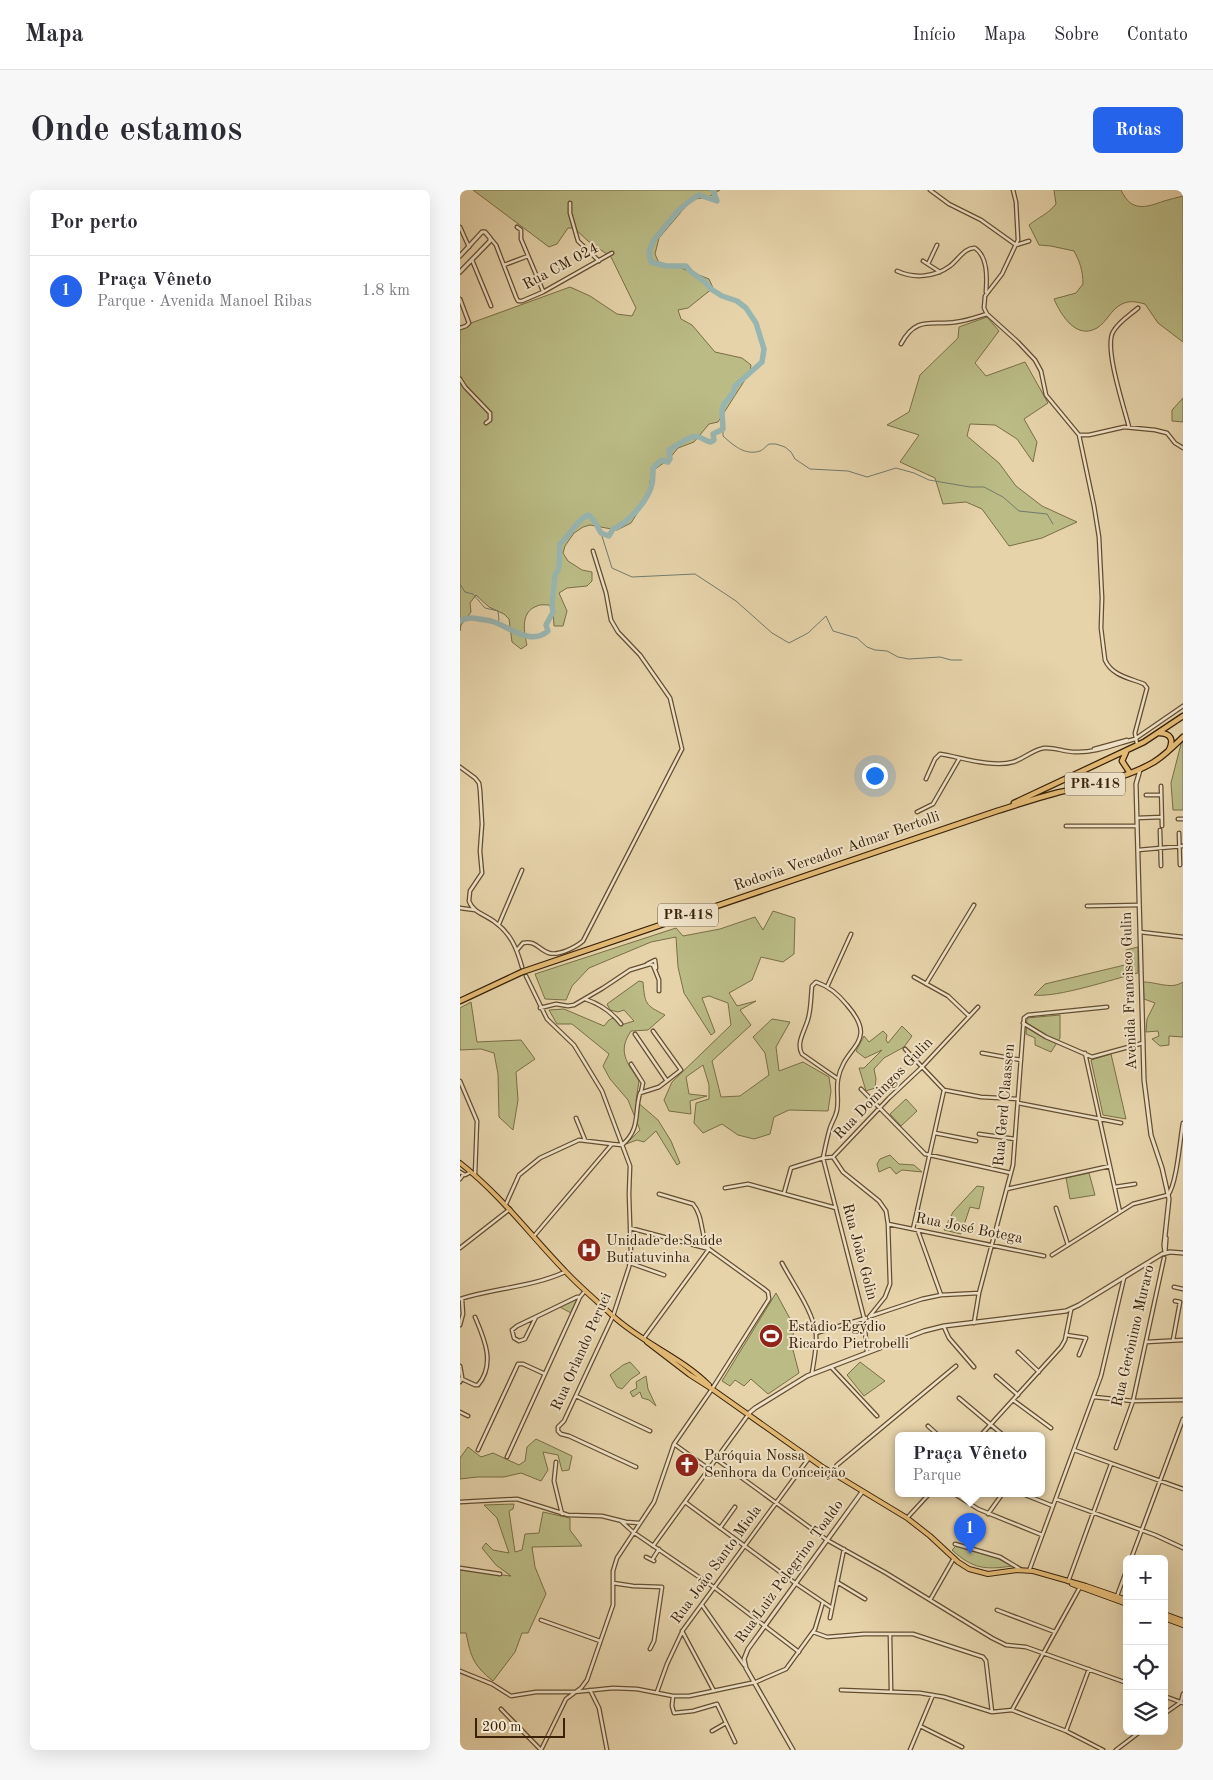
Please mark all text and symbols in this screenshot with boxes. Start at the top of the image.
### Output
text: Mapa [25,23,84,47]
text: Início [912,26,956,44]
text: Mapa [984,26,1026,44]
text: Sobre [1054,26,1099,44]
text: Contato [1127,26,1188,44]
button: Rotas [1093,107,1183,153]
text: Onde estamos [30,113,242,148]
text: Por perto [50,212,138,233]
street label: Rua CM 024 [521,241,601,293]
text: Praça Vêneto [97,271,212,290]
text: 1 [61,283,71,299]
text: 1.8 km [361,283,410,299]
text: Parque · Avenida Manoel Ribas [97,294,312,310]
your location [862,763,888,789]
road number: PR-418 [1065,772,1125,796]
street label: Rodovia Vereador Admar Bertolli [732,810,942,894]
road number: PR-418 [658,904,718,926]
street label: Avenida Francisco Gulin [1120,912,1140,1070]
street label: Rua Domingos Gulin [832,1035,936,1143]
street label: Rua Gerd Claassen [992,1043,1018,1167]
street label: Rua João Golin [839,1202,879,1302]
street label: Rua José Botega [914,1211,1024,1247]
place label: Unidade de Saúde Butiatuvinha [606,1234,723,1266]
hospital icon: Unidade de Saúde Butiatuvinha [576,1237,602,1263]
street label: Rua Gerônimo Muraro [1110,1264,1158,1408]
street label: Rua Orlando Peruci [549,1291,615,1413]
place label: Estádio Egýdio Ricardo Pietrobelli [788,1320,909,1352]
sports icon: Estádio Egýdio Ricardo Pietrobelli [758,1323,784,1349]
popup [895,1432,1045,1497]
text: Praça Vêneto [913,1445,1027,1464]
place label: Paróquia Nossa Senhora da Conceição [704,1449,846,1481]
church icon: Paróquia Nossa Senhora da Conceição [674,1452,700,1478]
text: Parque [913,1468,961,1484]
street label: Rua Luiz Pelegrino Toaldo [733,1498,847,1646]
street label: Rua João Santo Miola [669,1503,765,1627]
pin: 1 [954,1513,986,1554]
map controls [1123,1555,1168,1735]
button: + [1123,1555,1168,1600]
button: − [1123,1600,1168,1645]
button: locate [1123,1645,1168,1690]
button: layers [1123,1690,1168,1735]
scale bar [475,1715,565,1738]
text: 200 m [482,1720,521,1734]

